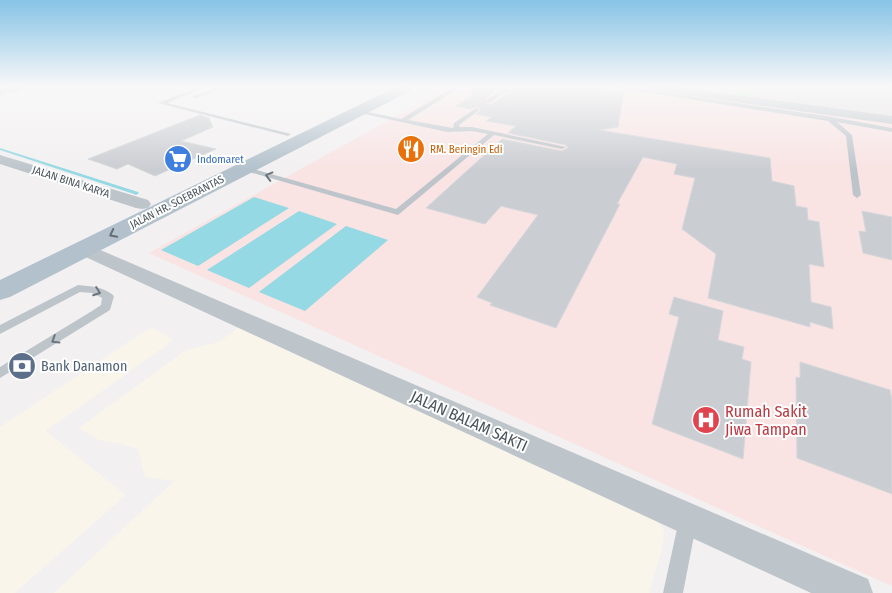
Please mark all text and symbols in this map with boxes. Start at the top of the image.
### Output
restaurant icon: RM. Beringin Edi [396,134,426,164]
place label: RM. Beringin Edi [430,143,503,156]
supermarket icon: Indomaret [163,144,193,174]
place label: Indomaret [197,153,244,166]
street label: JALAN BINA KARYA [31,163,112,201]
street label: JALAN HR. SOEBRANTAS [128,172,227,231]
one-way arrow [266,172,274,182]
one-way arrow [110,228,119,238]
one-way arrow [92,286,101,296]
one-way arrow [51,333,60,343]
bank icon: Bank Danamon [7,351,37,381]
place label: Bank Danamon [41,358,127,375]
street label: JALAN BALAM SAKTI [408,387,530,455]
place label: Rumah Sakit Jiwa Tampan [725,402,808,439]
hospital icon: Rumah Sakit Jiwa Tampan [691,405,721,435]

